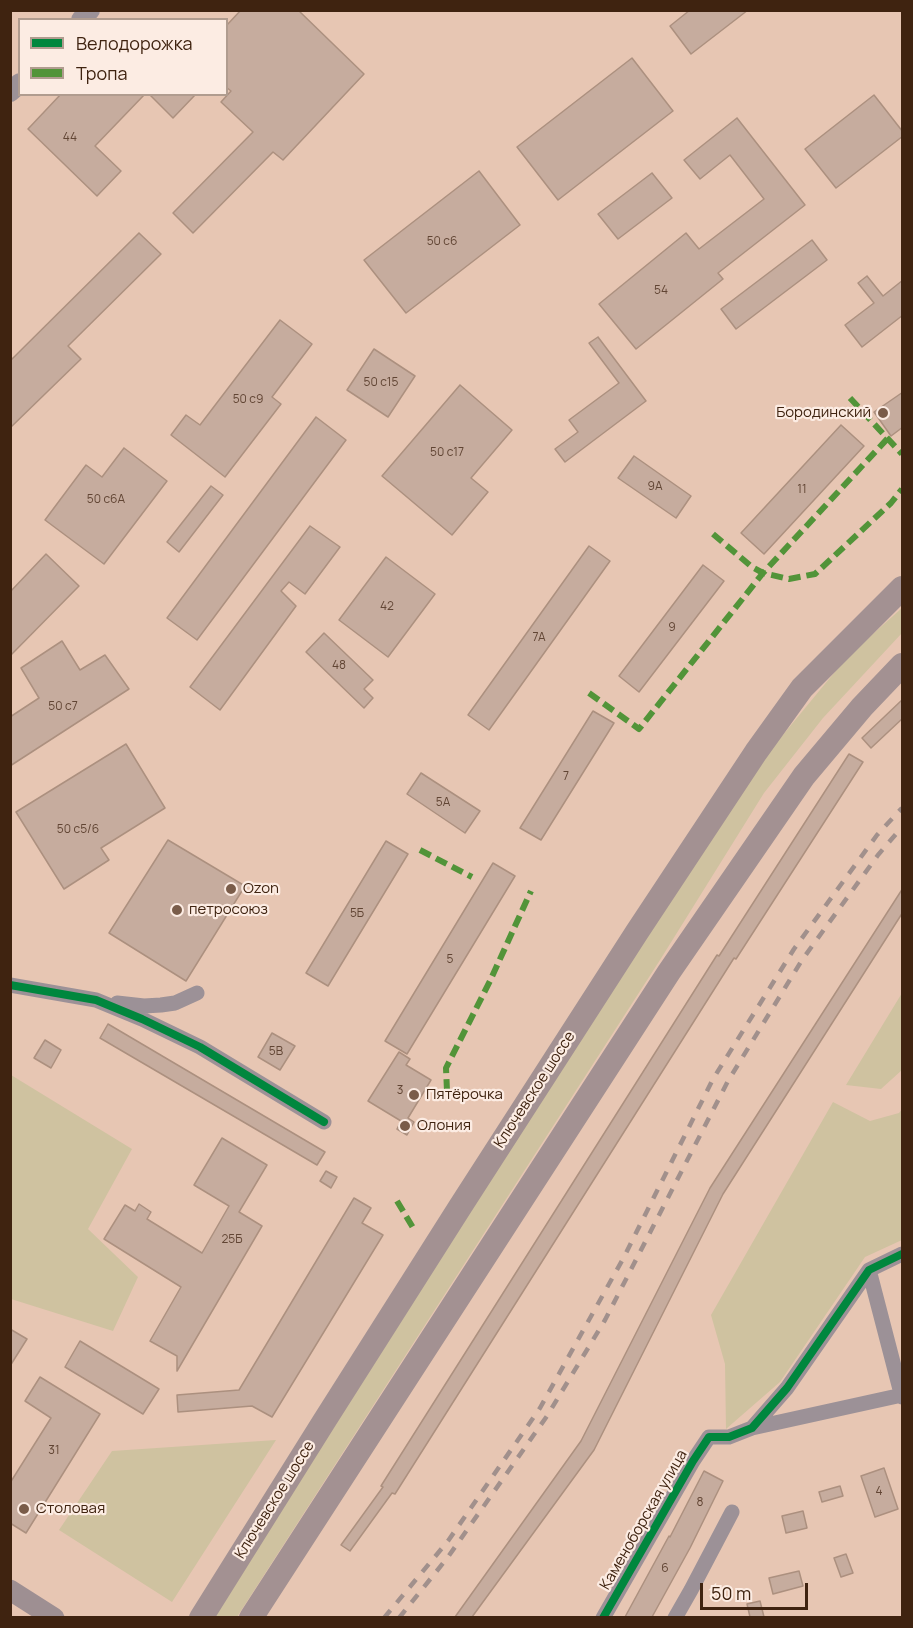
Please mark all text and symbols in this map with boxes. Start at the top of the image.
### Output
legend [18,18,228,96]
text: Велодорожка [76,31,193,55]
text: Тропа [76,61,127,85]
house number: 44 [63,131,77,145]
house number: 50 с6 [427,235,457,249]
house number: 54 [654,284,668,298]
house number: 50 с15 [364,376,398,390]
house number: 50 с9 [233,393,263,407]
place label: Бородинский [776,404,871,422]
marker: Бородинский [876,406,890,420]
house number: 50 с17 [430,446,464,460]
house number: 9А [647,480,663,494]
house number: 11 [797,483,807,497]
house number: 50 с6А [87,493,125,507]
house number: 42 [380,600,394,614]
house number: 9 [668,621,676,635]
house number: 7А [532,631,546,645]
house number: 48 [332,659,346,673]
house number: 50 с7 [48,700,78,714]
house number: 7 [563,770,569,784]
house number: 5А [436,796,450,810]
house number: 50 с5/6 [57,823,99,837]
place label: Ozon [243,880,279,898]
marker: Ozon [224,882,238,896]
place label: петросоюз [189,901,268,919]
marker: петросоюз [170,903,184,917]
house number: 5Б [350,907,364,921]
house number: 5 [447,953,453,967]
street label: Ключевское шоссе [491,1028,579,1152]
house number: 5В [269,1045,283,1059]
house number: 3 [397,1084,403,1098]
place label: Пятёрочка [426,1086,503,1104]
marker: Пятёрочка [407,1088,421,1102]
place label: Олония [417,1117,471,1135]
marker: Олония [398,1119,412,1133]
house number: 25Б [221,1233,243,1247]
street label: Ключевское шоссе [231,1438,319,1562]
house number: 31 [48,1444,60,1458]
street label: Каменоборская улица [597,1447,691,1593]
house number: 4 [875,1485,883,1499]
house number: 8 [697,1496,703,1510]
place label: Столовая [36,1500,105,1518]
marker: Столовая [17,1502,31,1516]
house number: 6 [661,1562,669,1576]
scale bar [703,1571,811,1609]
text: 50 m [711,1581,751,1605]

